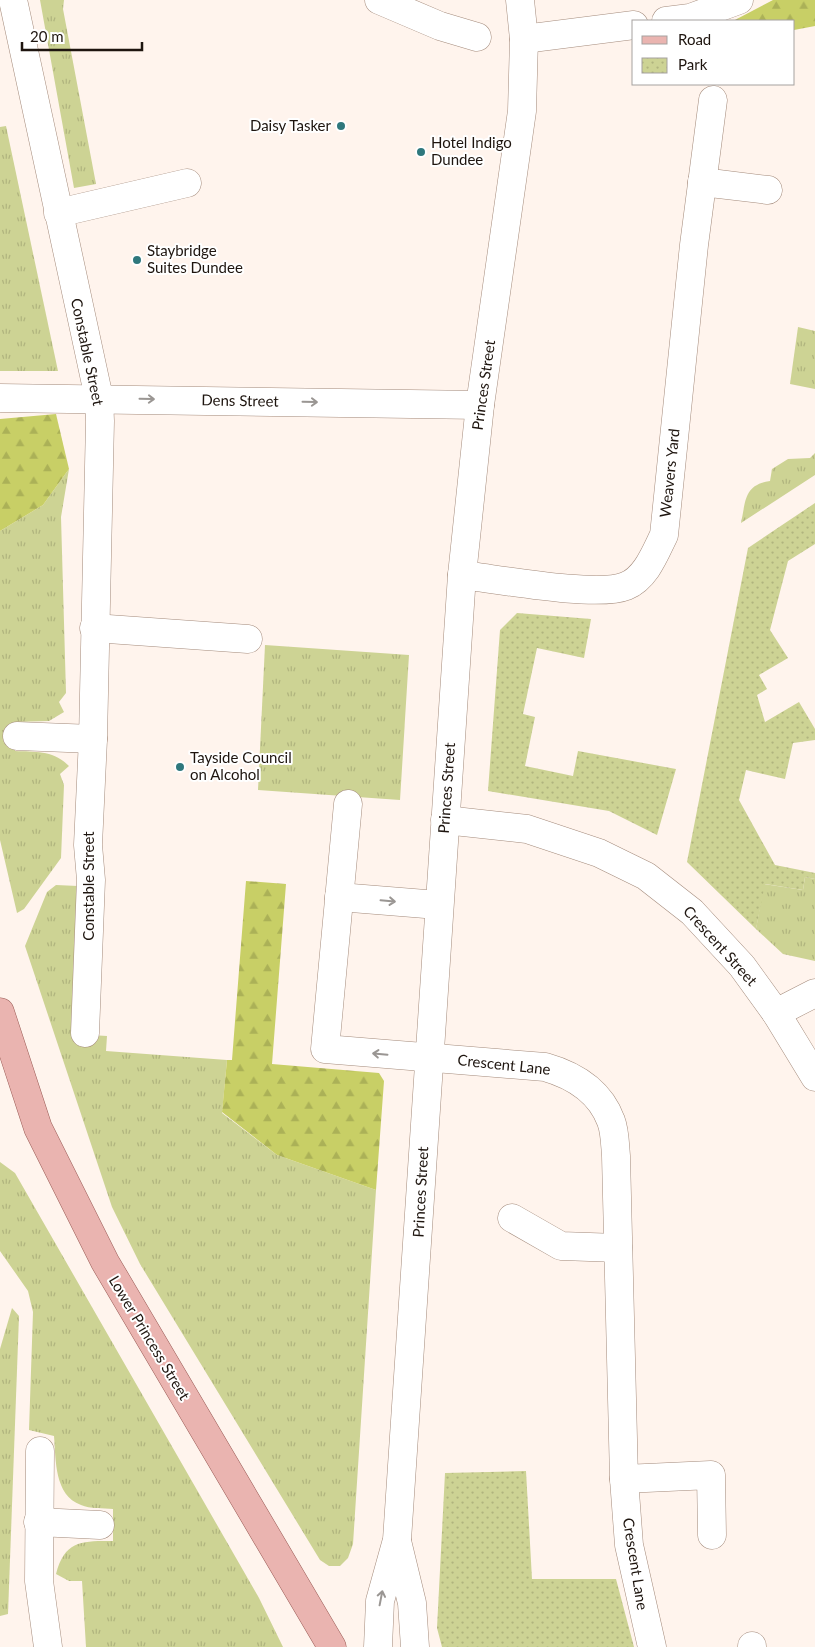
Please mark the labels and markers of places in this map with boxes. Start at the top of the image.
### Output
place label: Daisy Tasker [250,116,332,134]
marker: Daisy Tasker [335,120,347,132]
place label: Hotel Indigo Dundee [431,133,512,168]
marker: Hotel Indigo Dundee [415,146,427,158]
place label: Staybridge Suites Dundee [147,241,243,276]
marker: Staybridge Suites Dundee [131,254,143,266]
place label: Tayside Council on Alcohol [190,748,292,783]
marker: Tayside Council on Alcohol [174,761,186,773]

